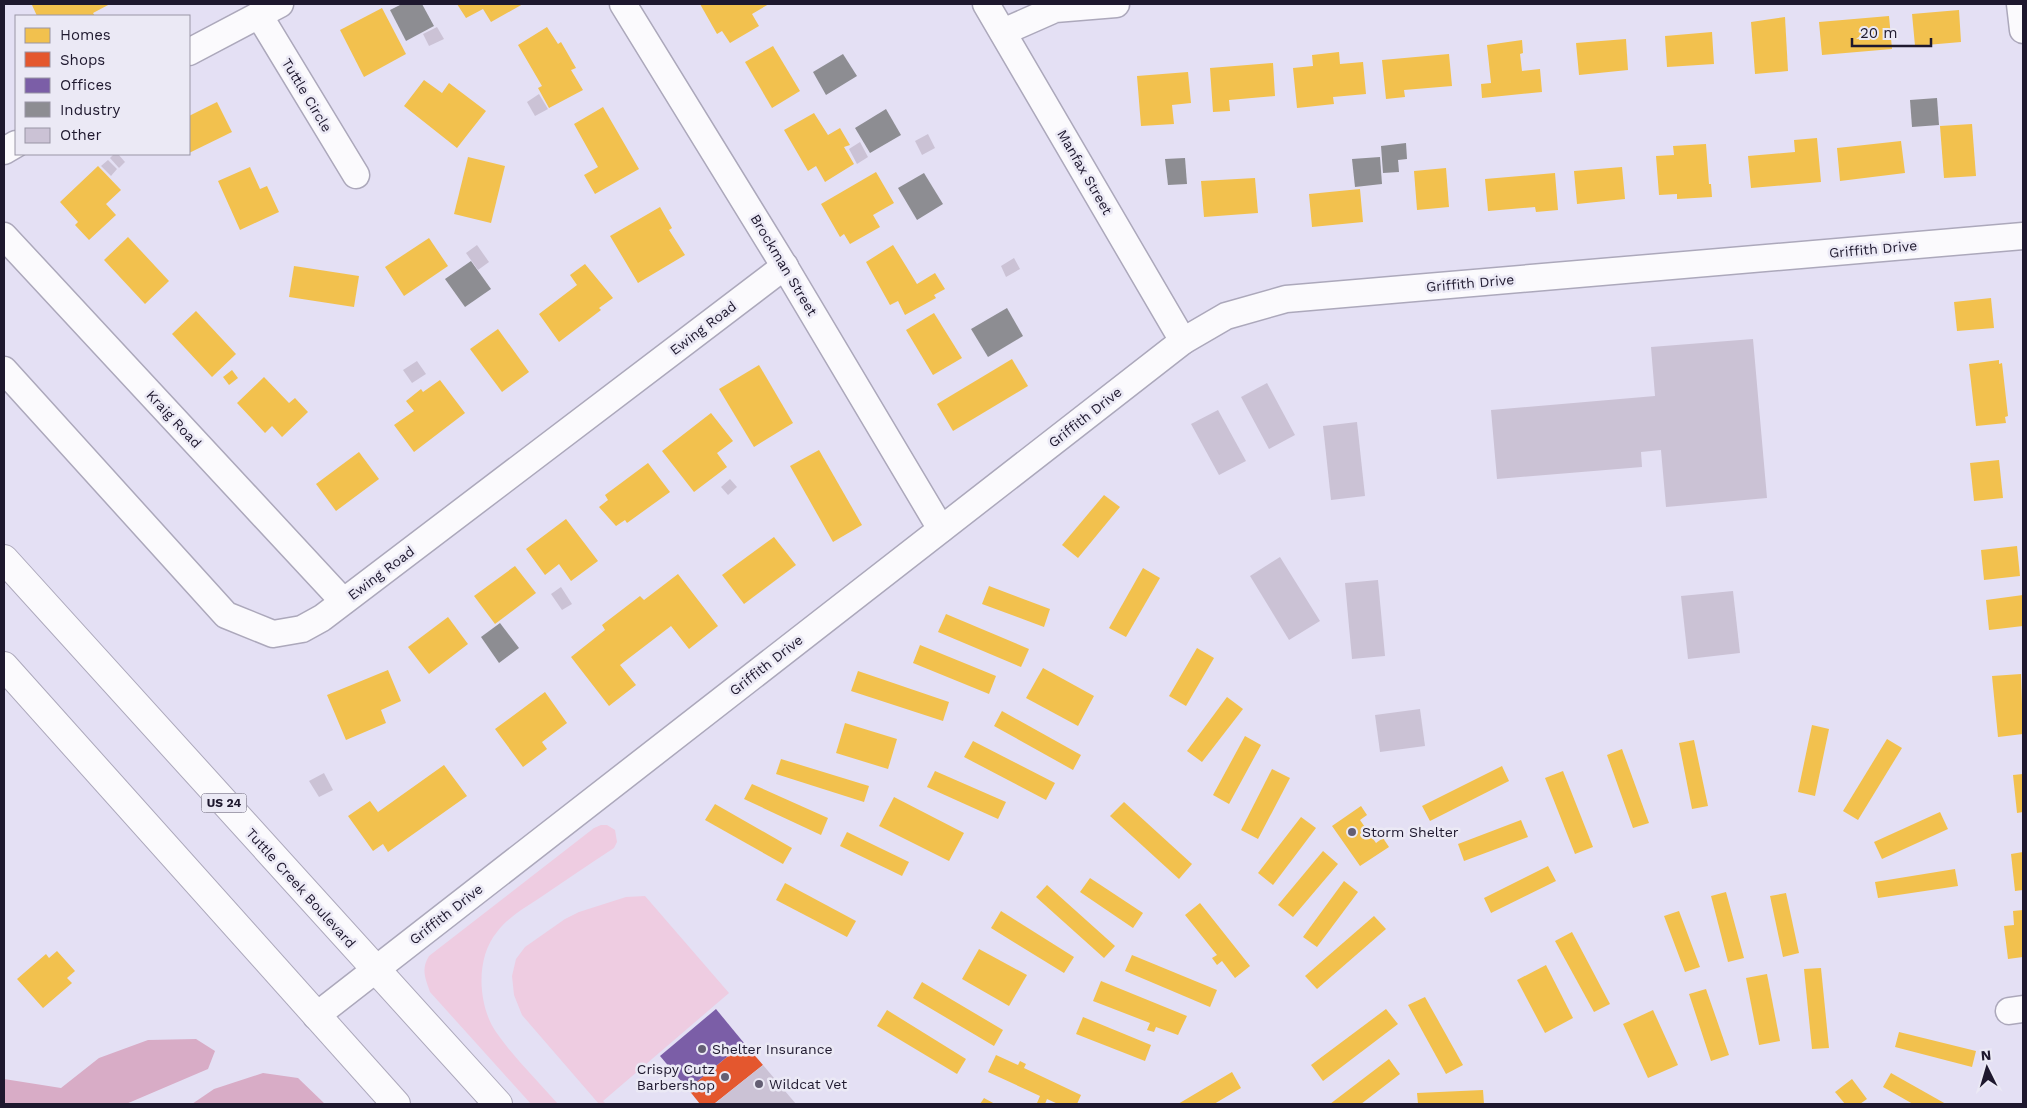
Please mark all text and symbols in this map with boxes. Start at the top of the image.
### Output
legend [15,15,190,155]
scale bar [1852,15,1931,47]
text: 20 m [1860,24,1898,42]
text: Homes [60,26,111,44]
text: Shops [60,51,105,69]
street label: Tuttle Circle [279,55,335,135]
text: Offices [60,76,112,94]
text: Industry [60,101,121,119]
text: Other [60,126,102,144]
street label: Manfax Street [1054,127,1116,217]
street label: Brockman Street [747,211,821,319]
street label: Griffith Drive [1828,237,1918,261]
street label: Griffith Drive [1425,271,1515,295]
street label: Ewing Road [667,298,739,358]
street label: Griffith Drive [1045,383,1125,451]
street label: Kraig Road [143,387,205,451]
street label: Ewing Road [345,543,417,603]
street label: Griffith Drive [726,631,806,699]
road number: US 24 [202,794,246,812]
place label: Storm Shelter [1362,824,1459,840]
street label: Tuttle Creek Boulevard [243,825,359,951]
marker: Storm Shelter [1346,826,1358,838]
street label: Griffith Drive [406,880,486,948]
place label: Shelter Insurance [712,1041,833,1057]
marker: Shelter Insurance [696,1043,708,1055]
north arrow [1962,1043,2012,1093]
text: N [1980,1047,1992,1063]
place label: Crispy Cutz Barbershop [637,1061,715,1093]
marker: Crispy Cutz Barbershop [719,1071,731,1083]
place label: Wildcat Vet [769,1076,847,1092]
marker: Wildcat Vet [753,1078,765,1090]

